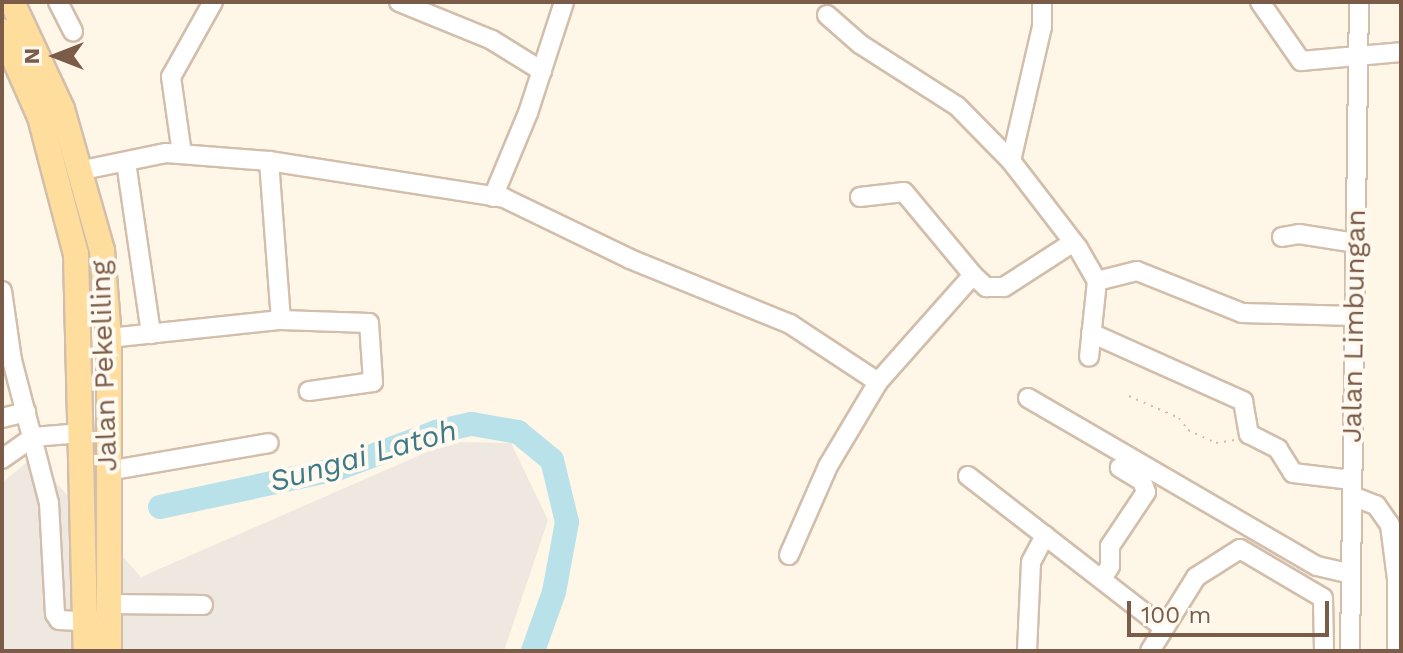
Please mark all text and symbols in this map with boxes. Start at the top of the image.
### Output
north arrow [16,16,96,96]
text: N [19,48,44,64]
street label: Jalan Limbungan [1335,209,1373,443]
street label: Jalan Pekeliling [84,260,124,472]
water label: Sungai Latoh [265,412,461,500]
scale bar [1131,585,1333,635]
text: 100 m [1141,601,1211,629]

